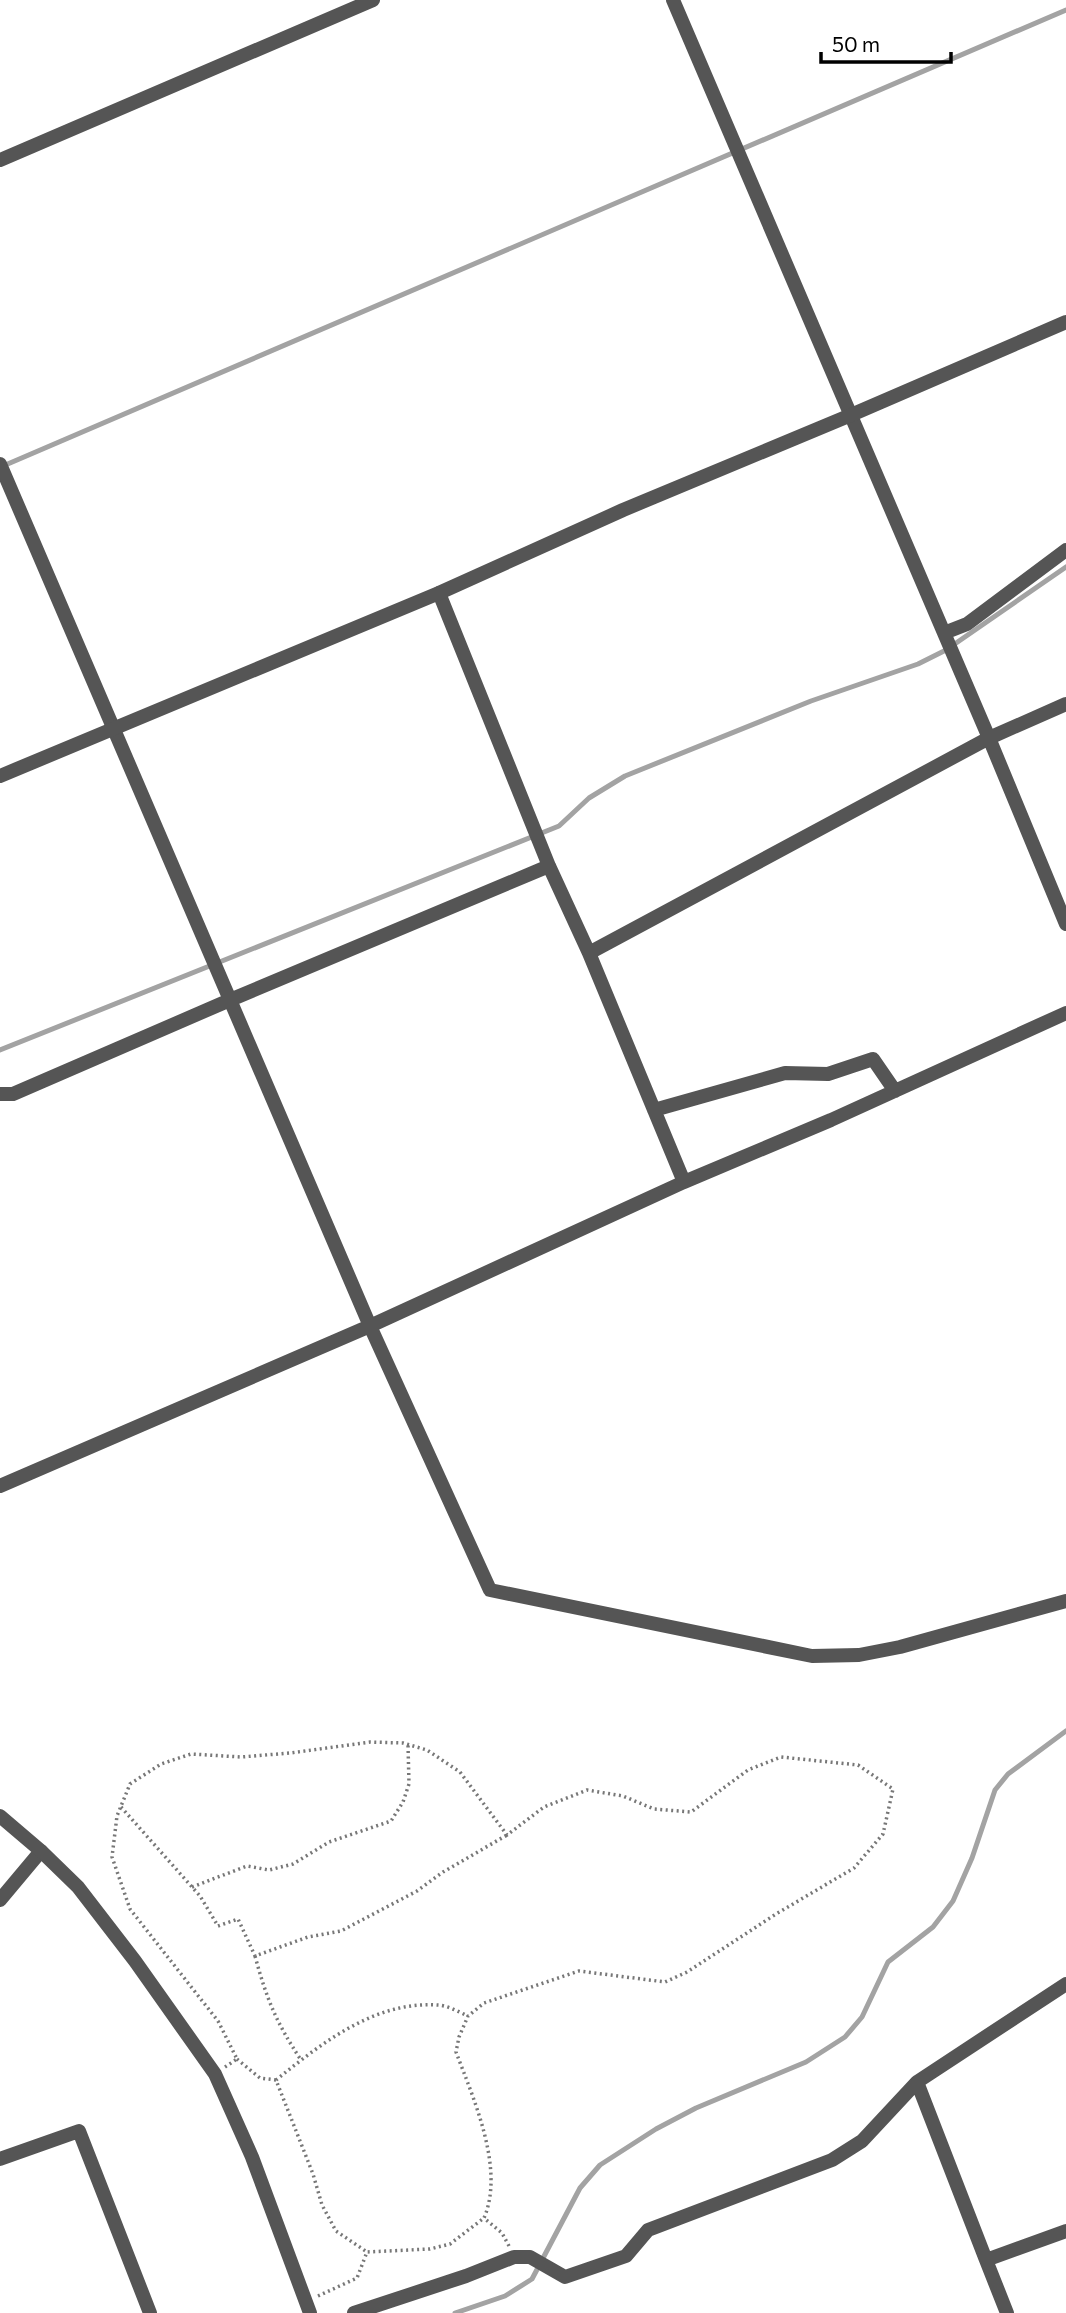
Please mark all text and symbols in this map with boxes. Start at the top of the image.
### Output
scale bar [821,21,950,65]
text: 50 m [832,31,880,56]

